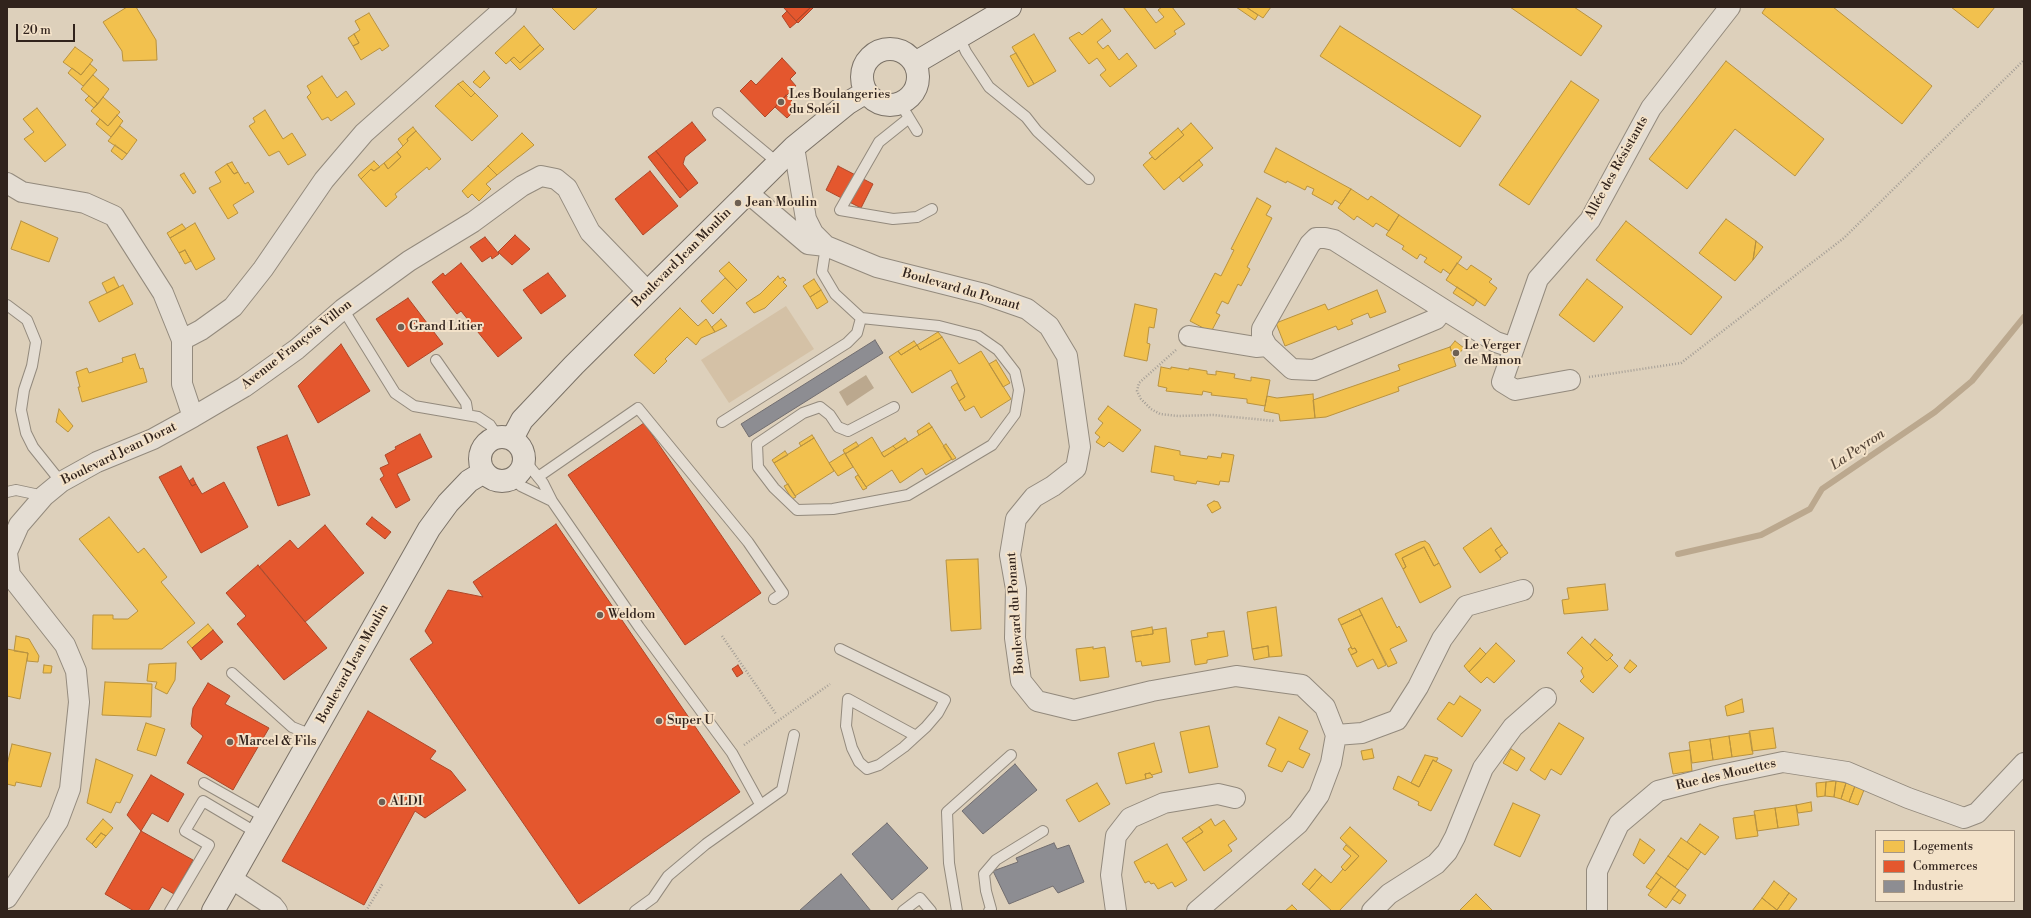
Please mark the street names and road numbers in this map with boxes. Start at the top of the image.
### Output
street label: Allée des Résistants [1582,114,1652,222]
street label: Boulevard Jean Moulin [629,205,735,311]
street label: Boulevard du Ponant [900,266,1022,314]
street label: Avenue François Villon [239,297,355,393]
street label: Boulevard Jean Dorat [59,419,179,489]
street label: Boulevard du Ponant [1004,551,1028,675]
street label: Boulevard Jean Moulin [314,602,392,726]
street label: Rue des Mouettes [1675,756,1777,794]

